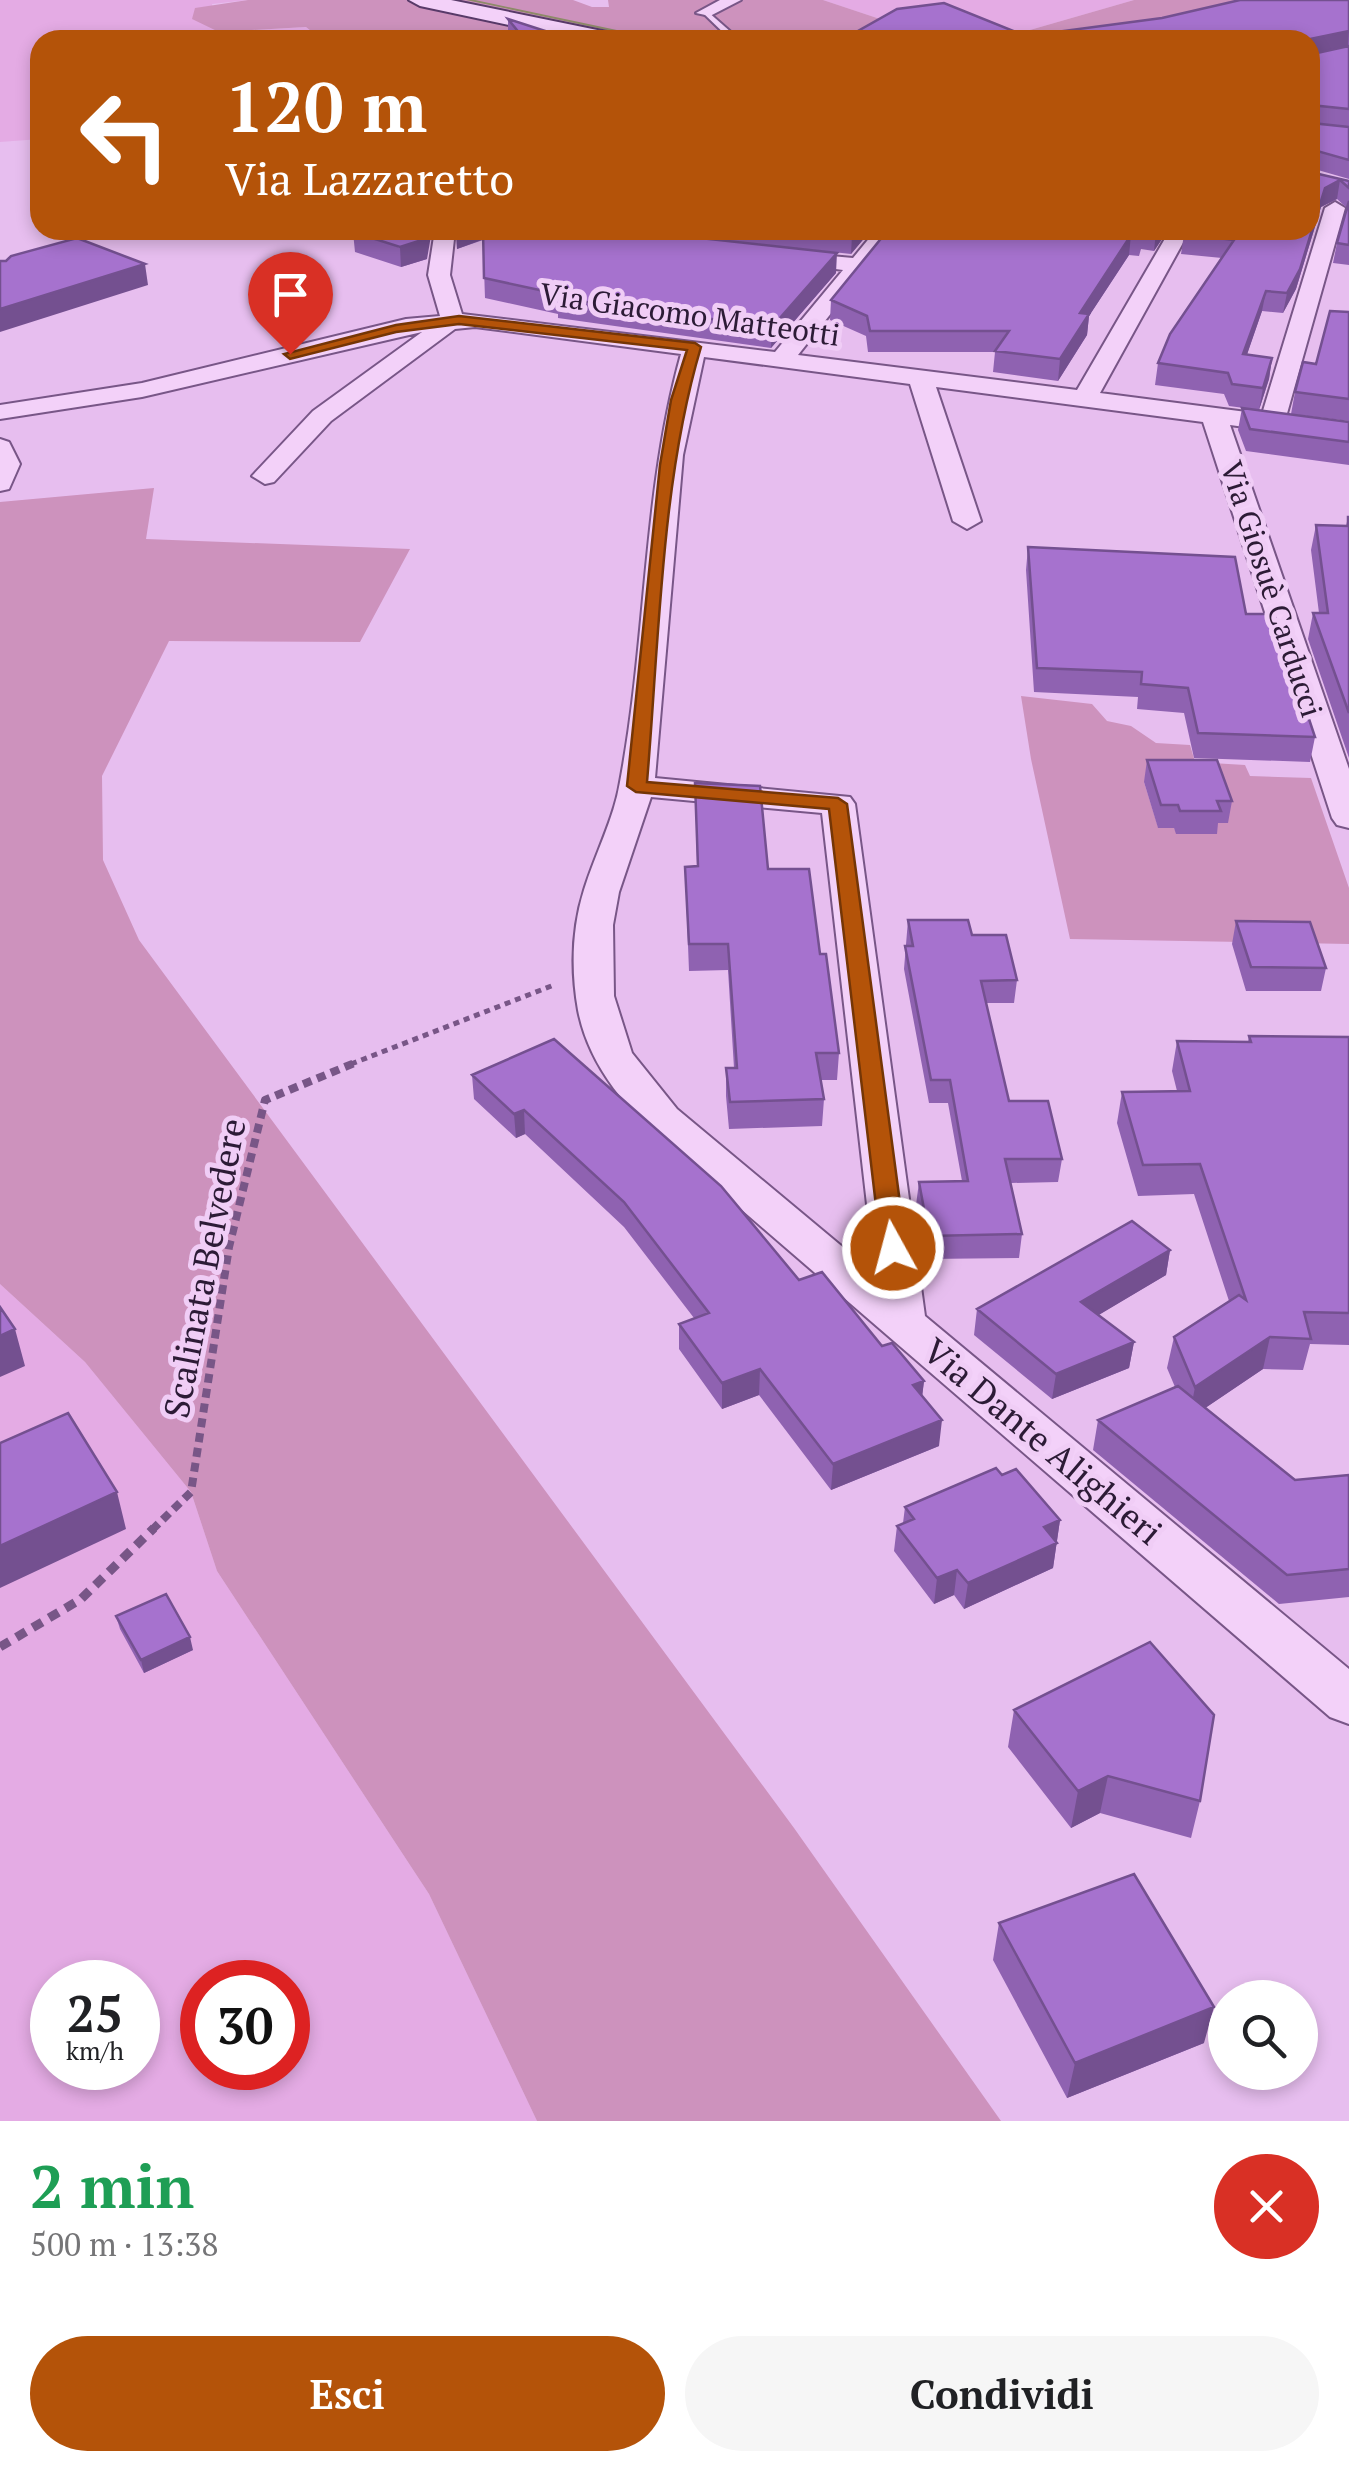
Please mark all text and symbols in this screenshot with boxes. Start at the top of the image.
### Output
text: 120 m [225,59,427,152]
icon: left [60,70,190,200]
text: Via Lazzaretto [225,148,514,208]
pin [248,252,333,355]
icon: arrive [263,267,318,322]
street label: Via Giacomo Matteotti [537,273,843,355]
street label: Via Giosuè Carducci [1212,456,1332,722]
street label: Scalinata Belvedere [152,1114,256,1422]
position arrow [841,1196,945,1300]
street label: Via Dante Alighieri [914,1327,1172,1555]
speed limit sign: 30 [180,1960,310,2090]
text: 25 [67,1980,123,2046]
map controls [1208,1980,1318,2090]
button: search [1208,1980,1318,2090]
text: km/h [66,2034,124,2067]
text: 2 min [30,2146,194,2225]
button: close [1214,2154,1319,2259]
text: 500 m · 13:38 [30,2223,218,2265]
button: Esci [30,2336,665,2451]
button: Condividi [685,2336,1319,2451]

